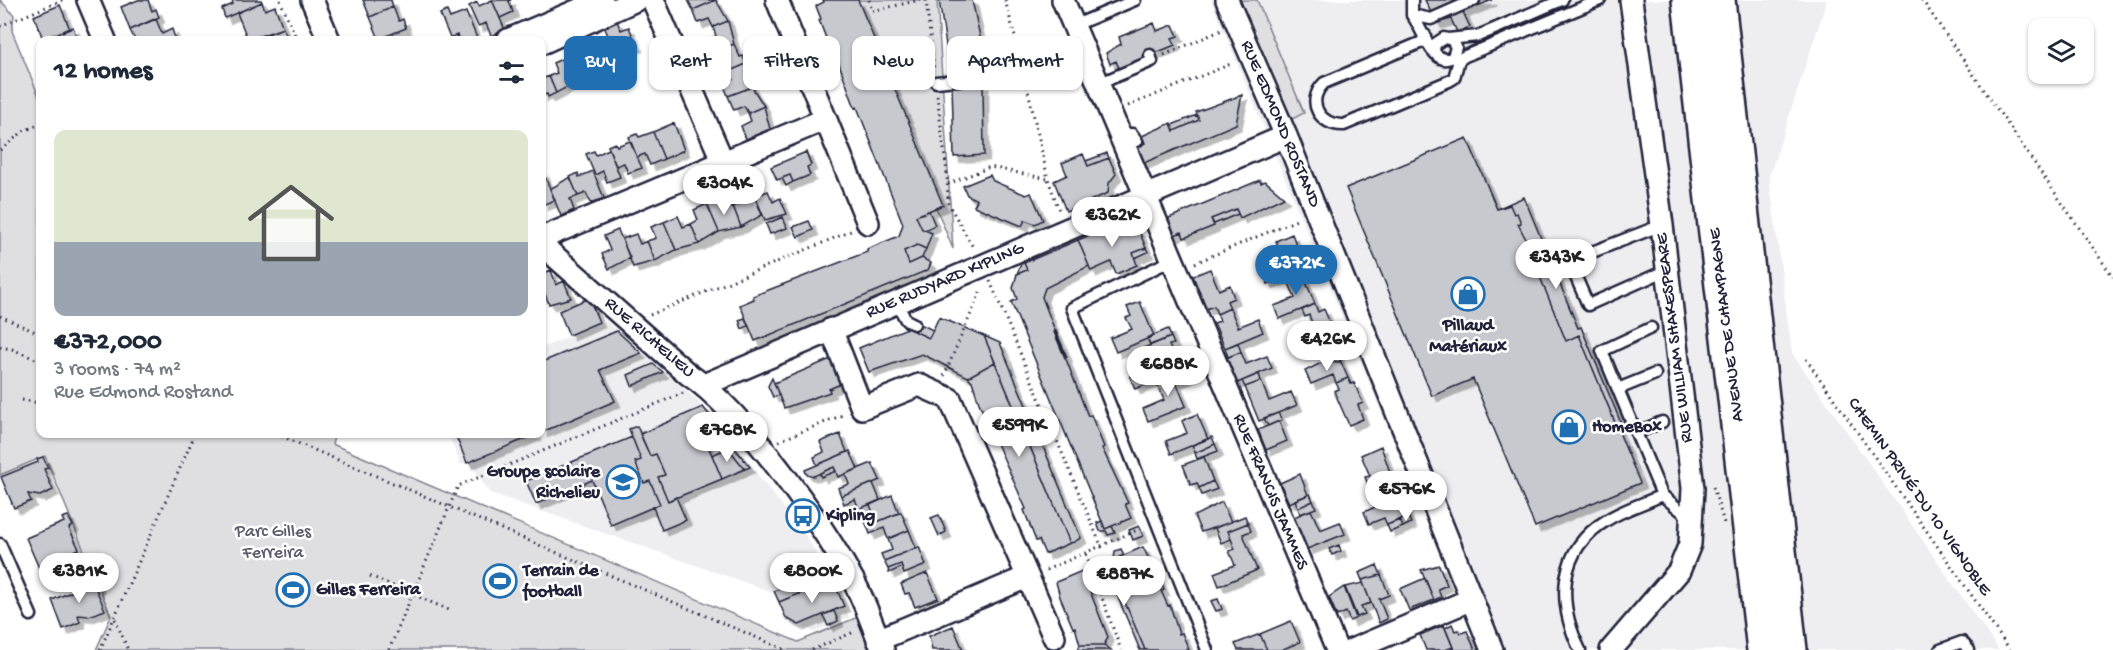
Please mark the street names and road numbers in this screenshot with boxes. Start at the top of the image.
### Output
street label: RUE EDMOND ROSTAND [1235,38,1325,211]
street label: AVENUE DE CHAMPAGNE [1705,226,1749,423]
street label: RUE WILLIAM SHAKESPEARE [1652,231,1698,444]
street label: RUE RUDYARD KIPLING [863,238,1028,324]
street label: RUE RICHELIEU [600,293,698,383]
street label: CHEMIN PRIVÉ DU 10 VIGNOBLE [1843,394,1996,601]
street label: RUE FRANCIS JAMMES [1228,411,1313,574]

